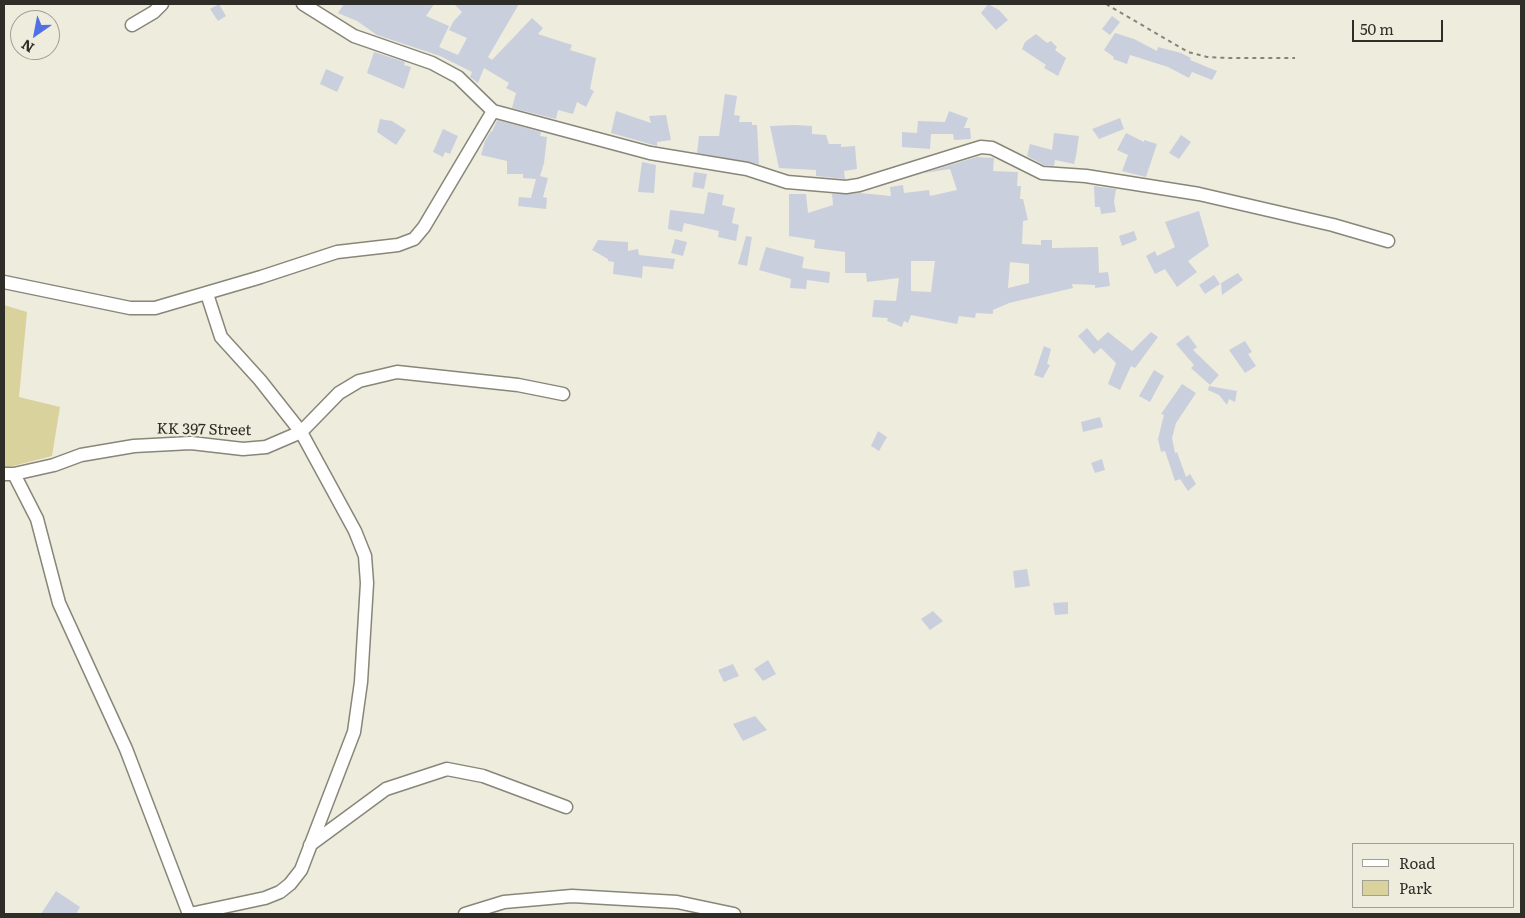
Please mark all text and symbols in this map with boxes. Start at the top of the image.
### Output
north arrow [10,10,60,60]
scale bar [1355,10,1446,42]
text: 50 m [1360,17,1394,40]
text: N [17,35,38,58]
street label: KK 397 Street [156,420,252,440]
legend [1352,843,1515,908]
text: Road [1399,851,1435,874]
text: Park [1399,876,1432,899]

